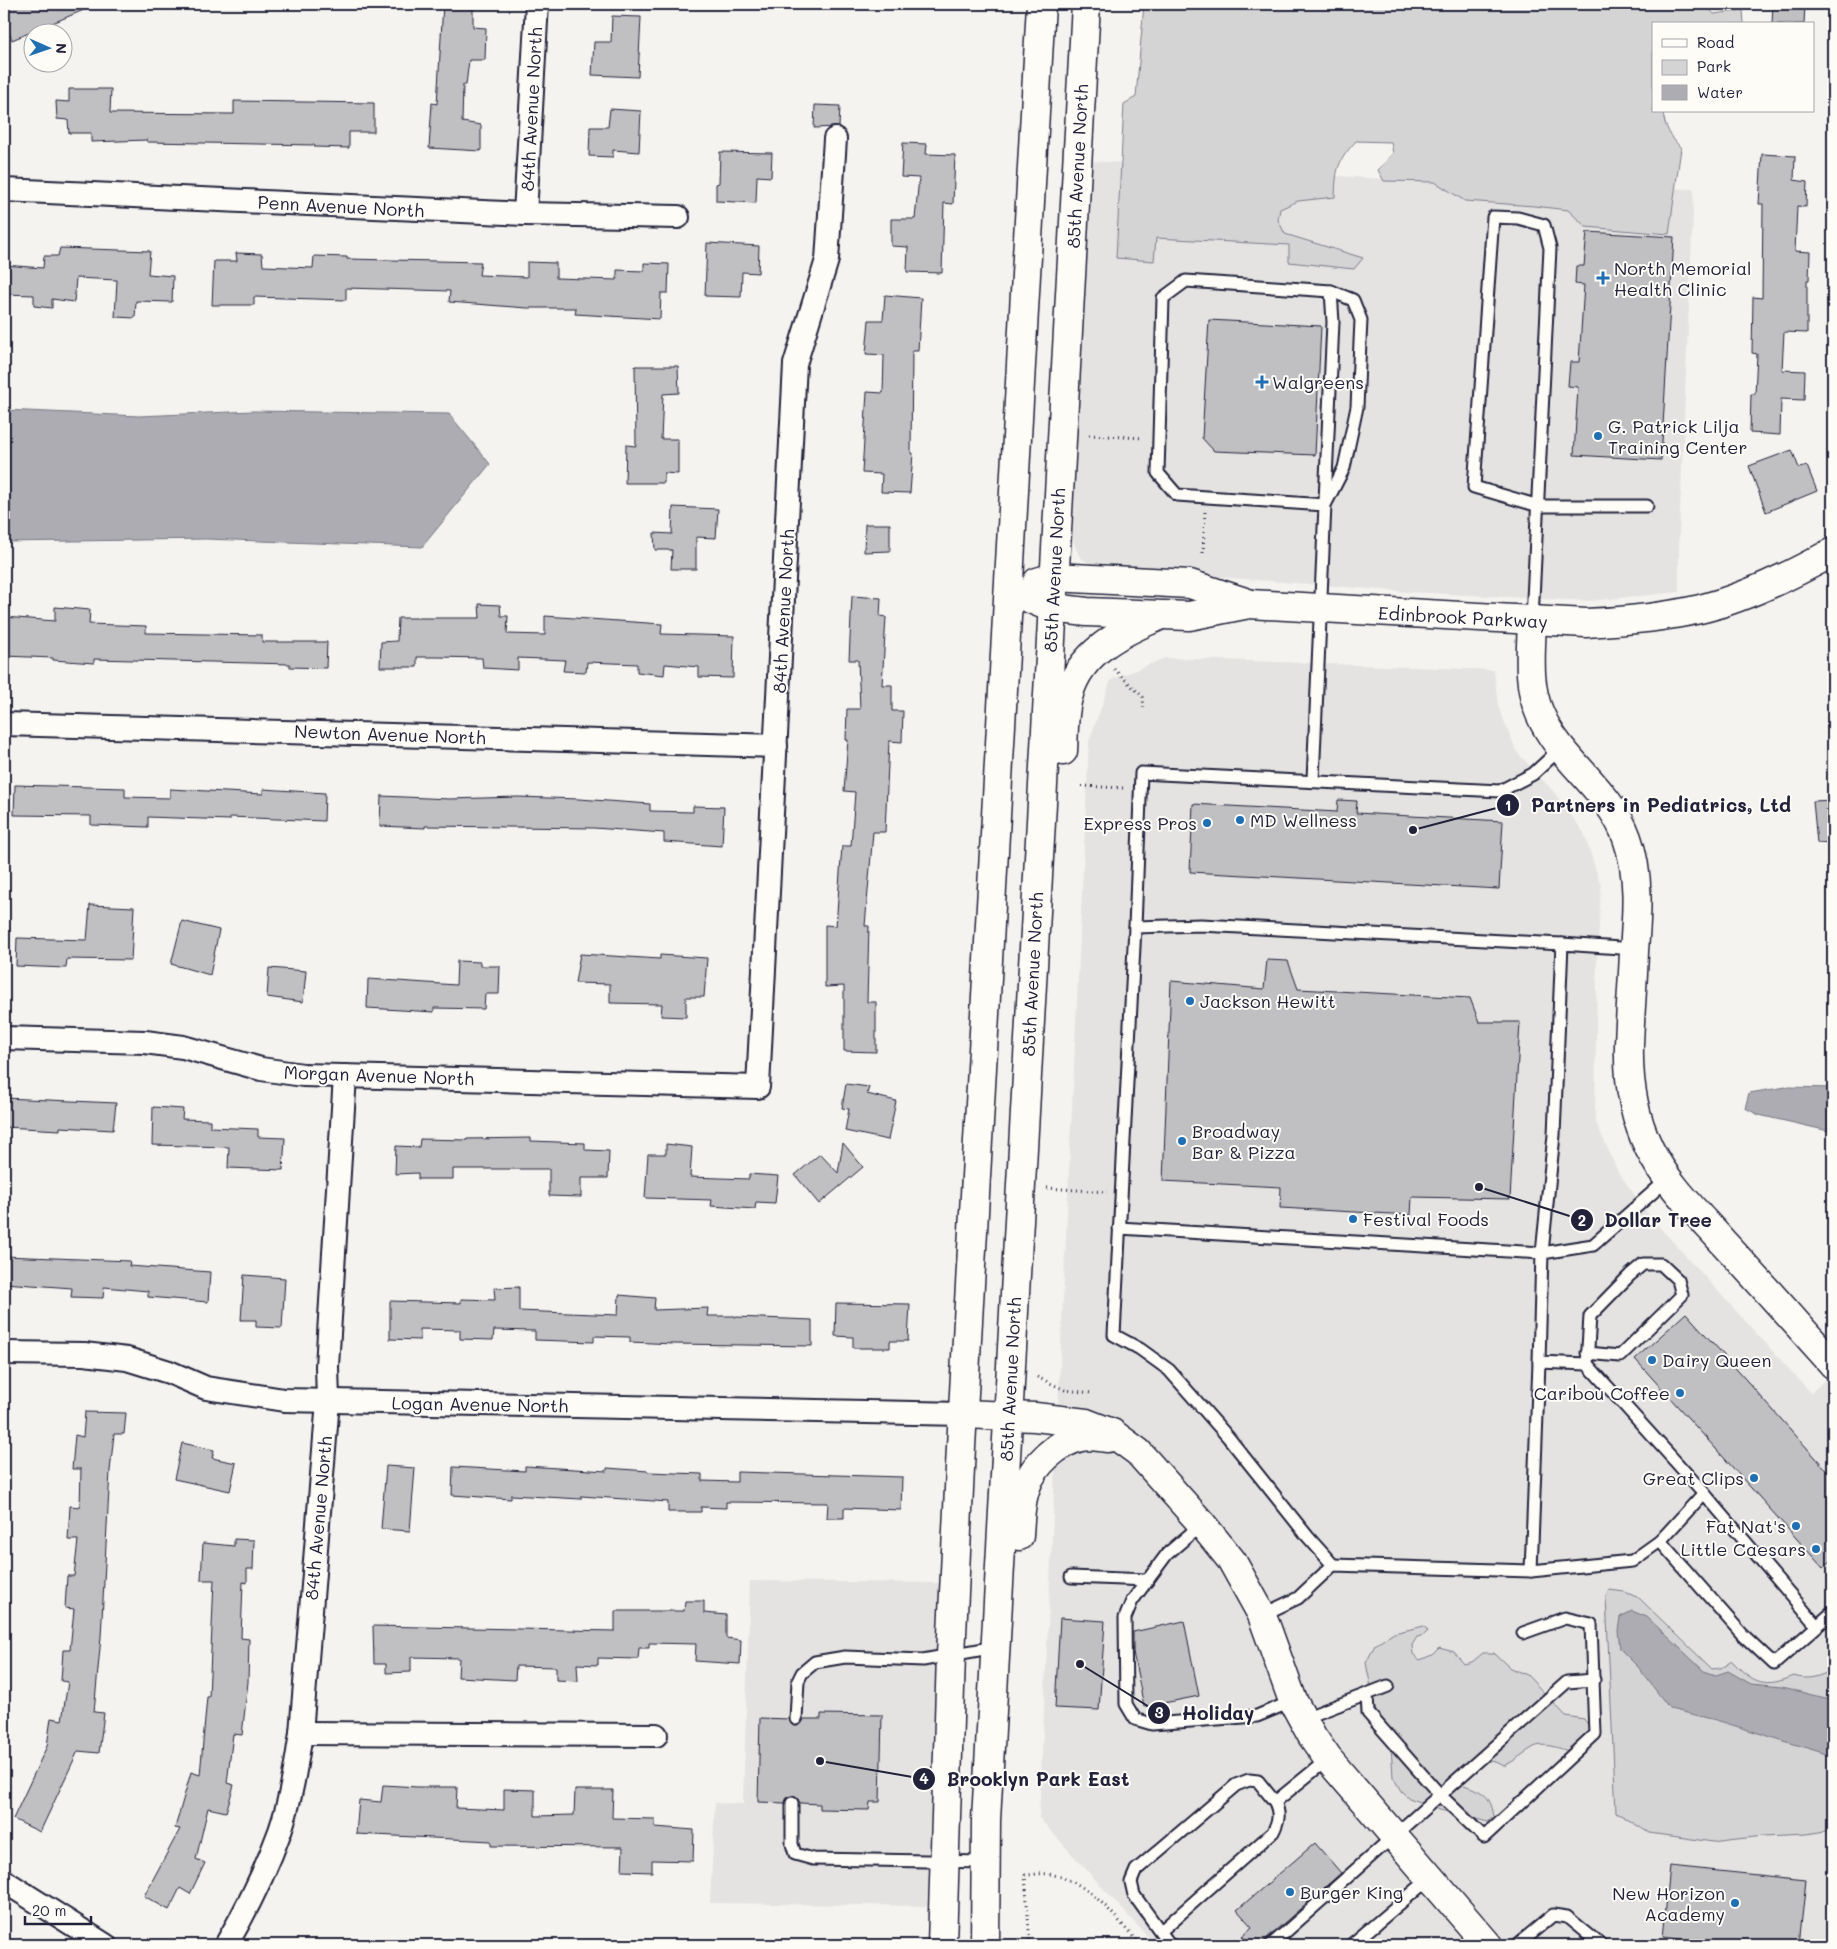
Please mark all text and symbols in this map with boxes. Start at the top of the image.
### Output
north arrow [22,22,72,72]
legend [1652,22,1814,112]
street label: 84th Avenue North [515,26,547,192]
text: Road [1697,32,1734,52]
text: N [52,43,71,54]
text: Park [1697,56,1731,76]
text: Water [1697,82,1743,102]
street label: 85th Avenue North [1061,83,1093,249]
street label: Penn Avenue North [257,190,425,222]
place label: North Memorial Health Clinic [1614,256,1752,301]
marker: North Memorial Health Clinic [1596,271,1610,285]
place label: Walgreens [1272,370,1364,394]
marker: Walgreens [1256,376,1268,388]
place label: G. Patrick Lilja Training Center [1608,414,1748,459]
marker: G. Patrick Lilja Training Center [1592,430,1604,442]
street label: 85th Avenue North [1038,487,1070,653]
street label: 84th Avenue North [767,528,799,694]
street label: Edinbrook Parkway [1378,601,1548,633]
street label: Newton Avenue North [294,719,486,749]
callout: Partners in Pediatrics, Ltd [1496,788,1801,822]
text: Partners in Pediatrics, Ltd [1531,792,1791,817]
text: 1 [1505,795,1511,815]
place label: MD Wellness [1250,808,1357,832]
place label: Express Pros [1084,811,1197,835]
marker: MD Wellness [1234,814,1246,826]
marker: Express Pros [1201,817,1213,829]
street label: 85th Avenue North [1016,891,1048,1057]
place label: Jackson Hewitt [1200,989,1336,1013]
marker: Jackson Hewitt [1184,995,1196,1007]
street label: Morgan Avenue North [283,1060,475,1090]
place label: Broadway Bar & Pizza [1192,1119,1296,1164]
marker: Broadway Bar & Pizza [1176,1135,1188,1147]
callout: Dollar Tree [1569,1203,1722,1237]
place label: Festival Foods [1363,1207,1489,1231]
text: Dollar Tree [1604,1207,1712,1232]
text: 2 [1578,1210,1586,1230]
marker: Festival Foods [1347,1213,1359,1225]
street label: 85th Avenue North [994,1296,1026,1462]
place label: Dairy Queen [1662,1348,1771,1372]
marker: Dairy Queen [1646,1354,1658,1366]
place label: Caribou Coffee [1534,1381,1670,1405]
marker: Caribou Coffee [1674,1387,1686,1399]
street label: Logan Avenue North [391,1390,569,1418]
street label: 84th Avenue North [299,1435,337,1601]
place label: Great Clips [1643,1466,1744,1490]
marker: Great Clips [1748,1472,1760,1484]
place label: Fat Nat's [1706,1514,1786,1538]
marker: Fat Nat's [1790,1520,1802,1532]
place label: Little Caesars [1681,1537,1806,1561]
marker: Little Caesars [1810,1543,1822,1555]
callout: Holiday [1147,1696,1264,1730]
text: Holiday [1182,1700,1254,1725]
text: 3 [1154,1702,1164,1722]
callout: Brooklyn Park East [912,1762,1140,1796]
text: Brooklyn Park East [947,1766,1129,1791]
text: 4 [919,1768,929,1788]
place label: Burger King [1300,1880,1403,1904]
place label: New Horizon Academy [1612,1881,1725,1926]
marker: Burger King [1284,1886,1296,1898]
scale bar [25,1894,91,1926]
marker: New Horizon Academy [1729,1897,1741,1909]
text: 20 m [32,1900,66,1920]

